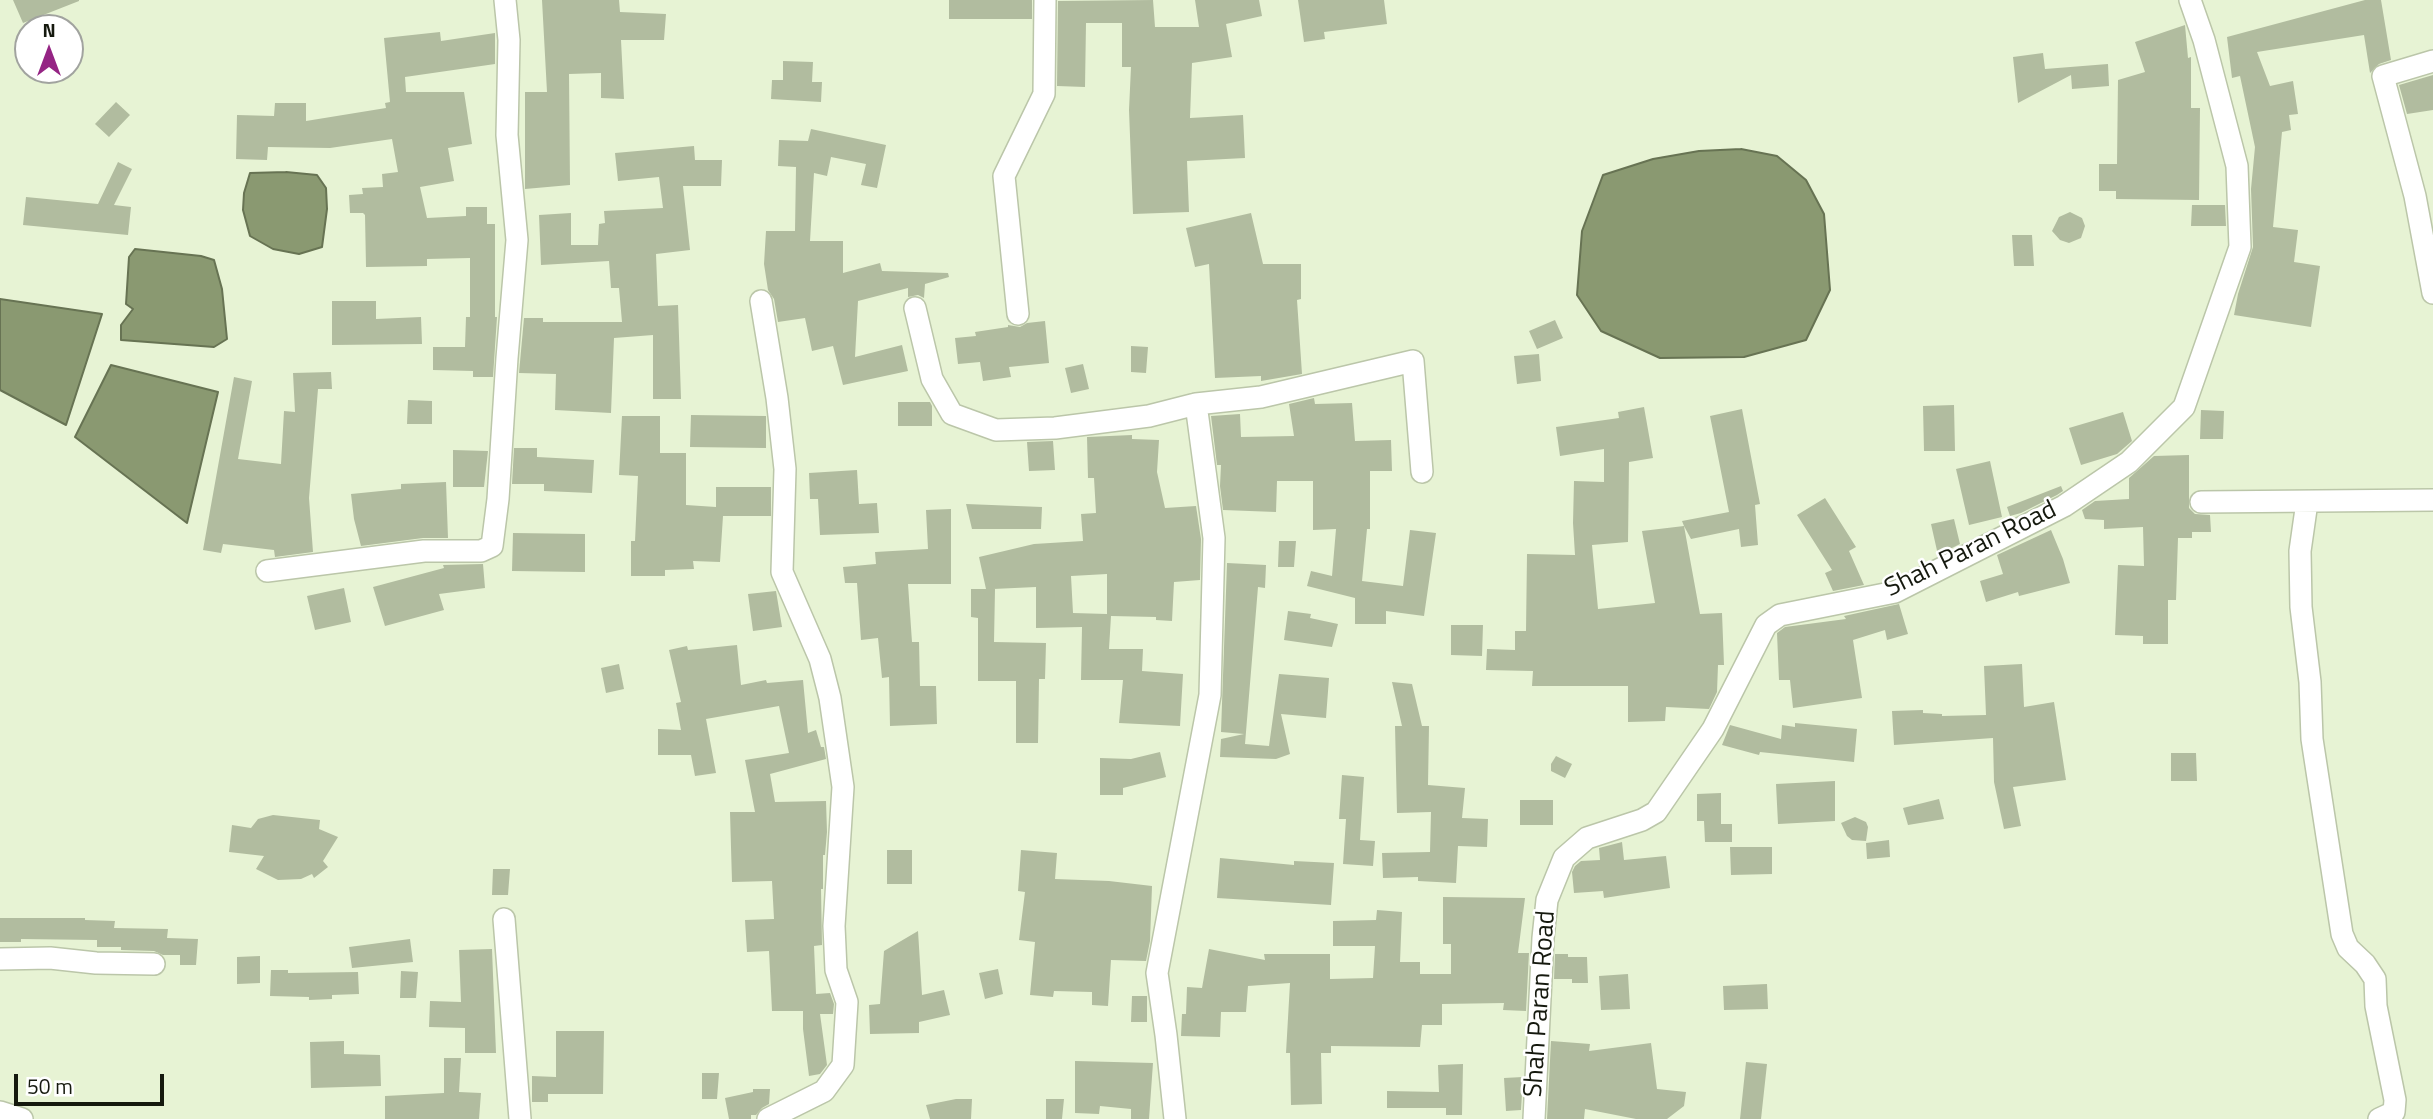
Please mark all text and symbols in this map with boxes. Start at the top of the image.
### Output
north arrow [14,14,84,84]
text: N [42,15,56,44]
street label: Shah Paran Road [1880,495,2062,605]
street label: Shah Paran Road [1519,910,1563,1098]
scale bar [18,1060,168,1104]
text: 50 m [27,1070,73,1102]

